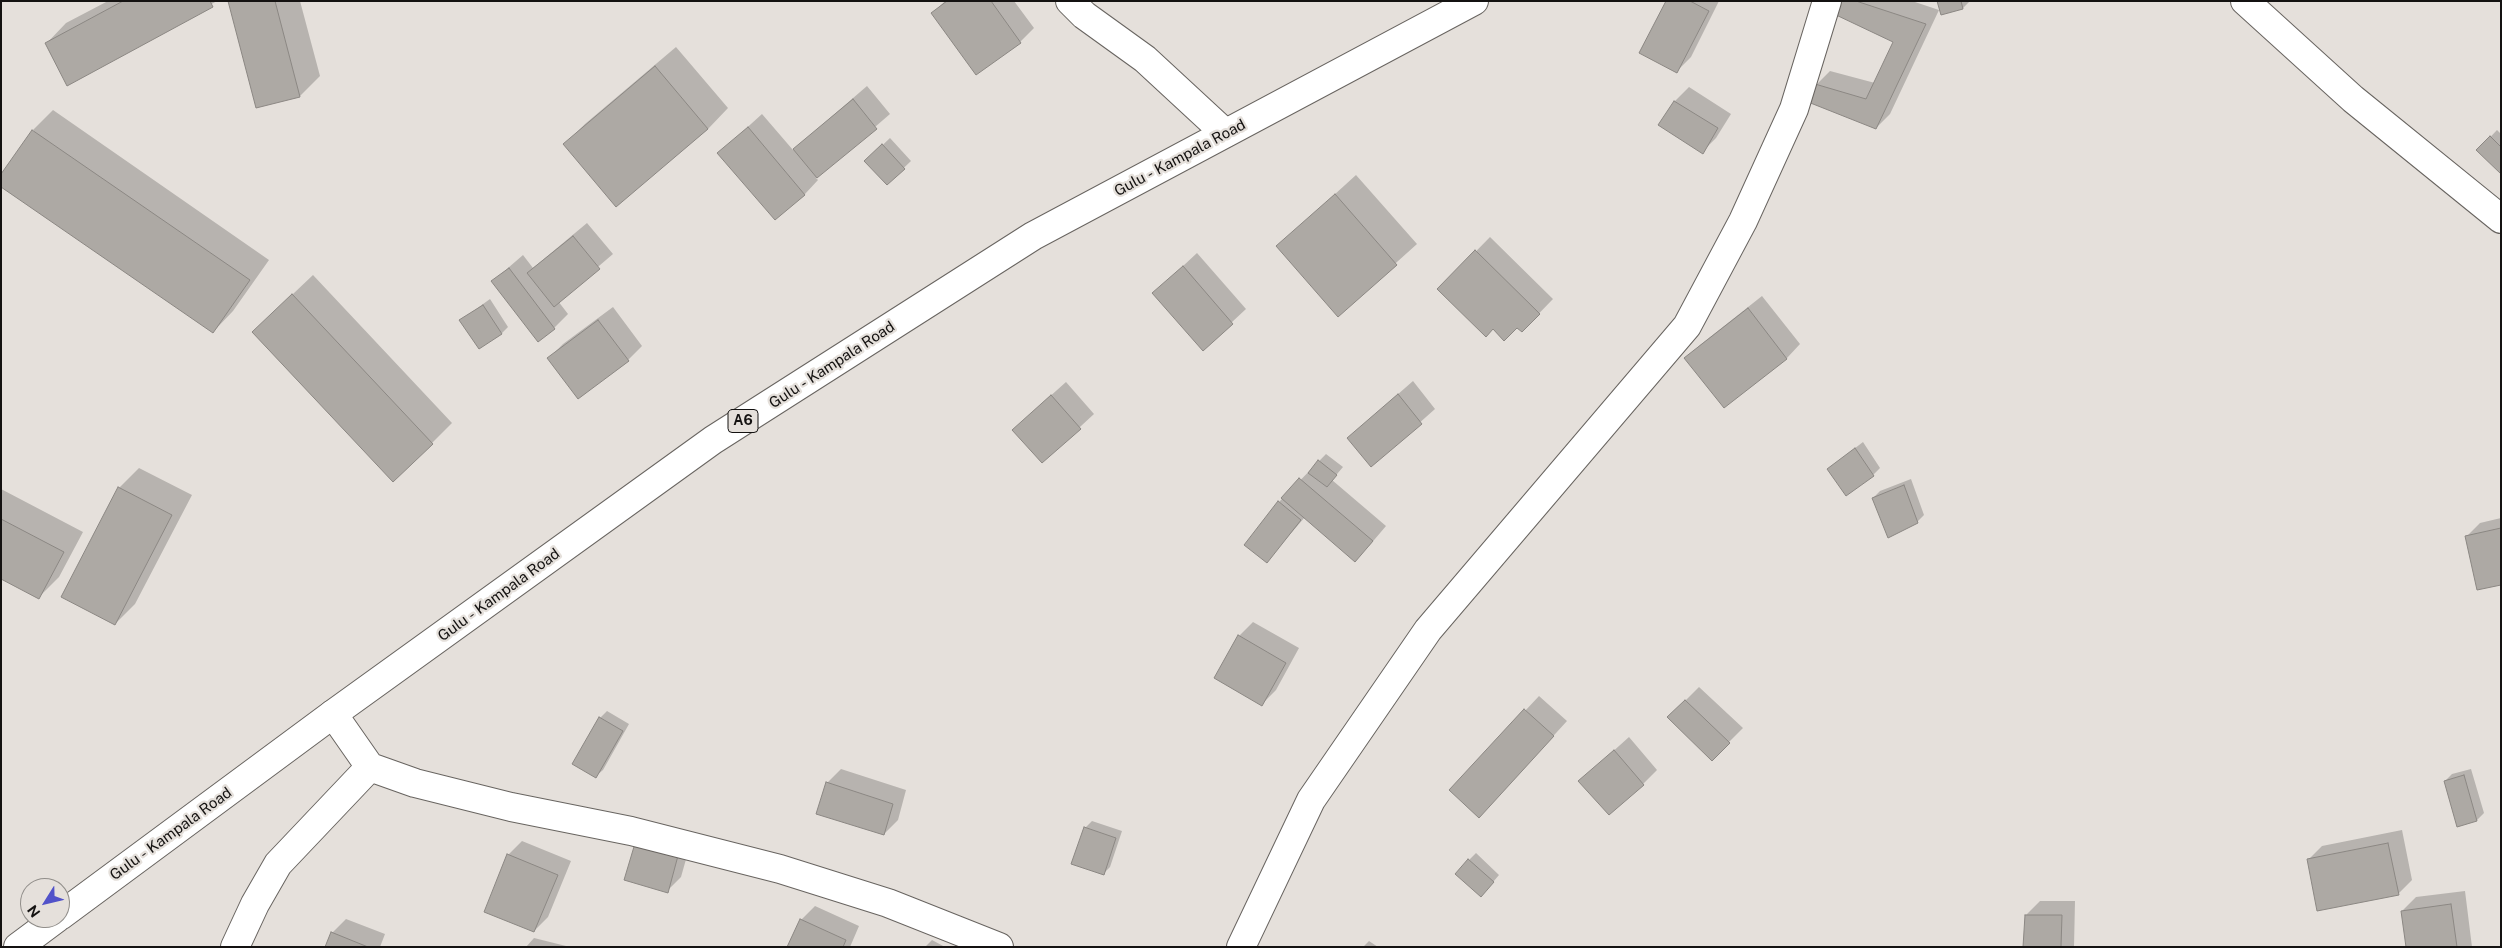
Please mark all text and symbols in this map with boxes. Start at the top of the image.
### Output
street label: Gulu - Kampala Road [1111,116,1249,200]
street label: Gulu - Kampala Road [766,318,898,412]
road number: A6 [728,410,758,432]
street label: Gulu - Kampala Road [435,545,563,645]
street label: Gulu - Kampala Road [107,784,235,884]
north arrow [20,878,70,928]
text: N [24,902,43,920]

